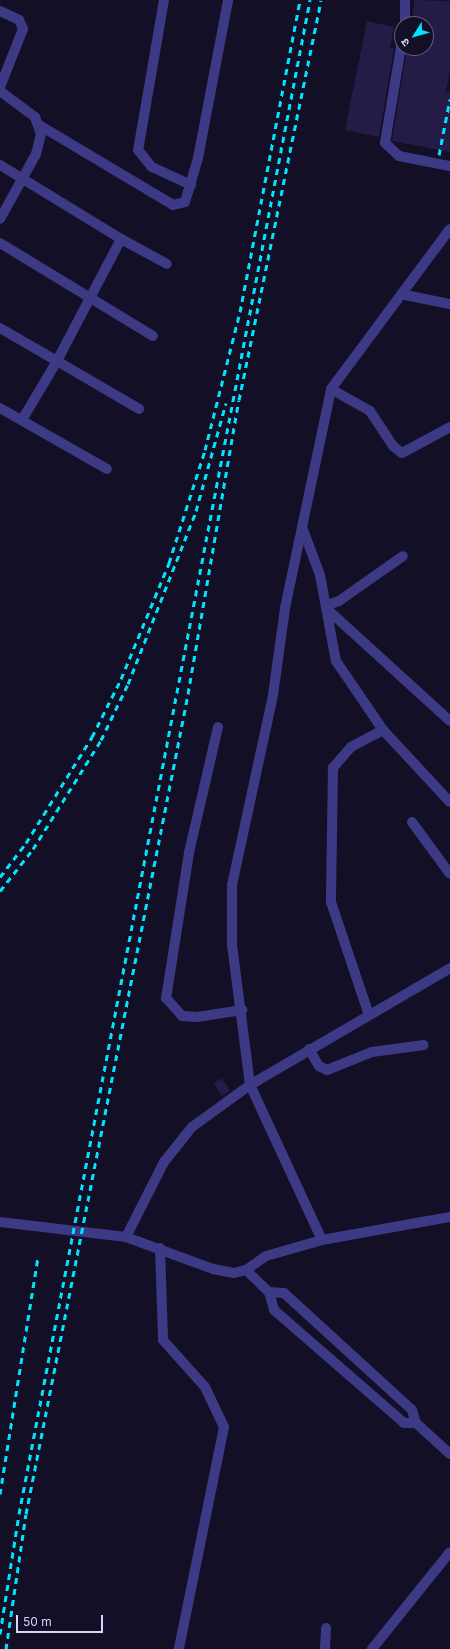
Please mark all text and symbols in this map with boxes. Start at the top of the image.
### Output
north arrow [394,16,434,56]
text: उ [398,36,413,49]
scale bar [18,1607,105,1633]
text: 50 m [23,1614,52,1629]

